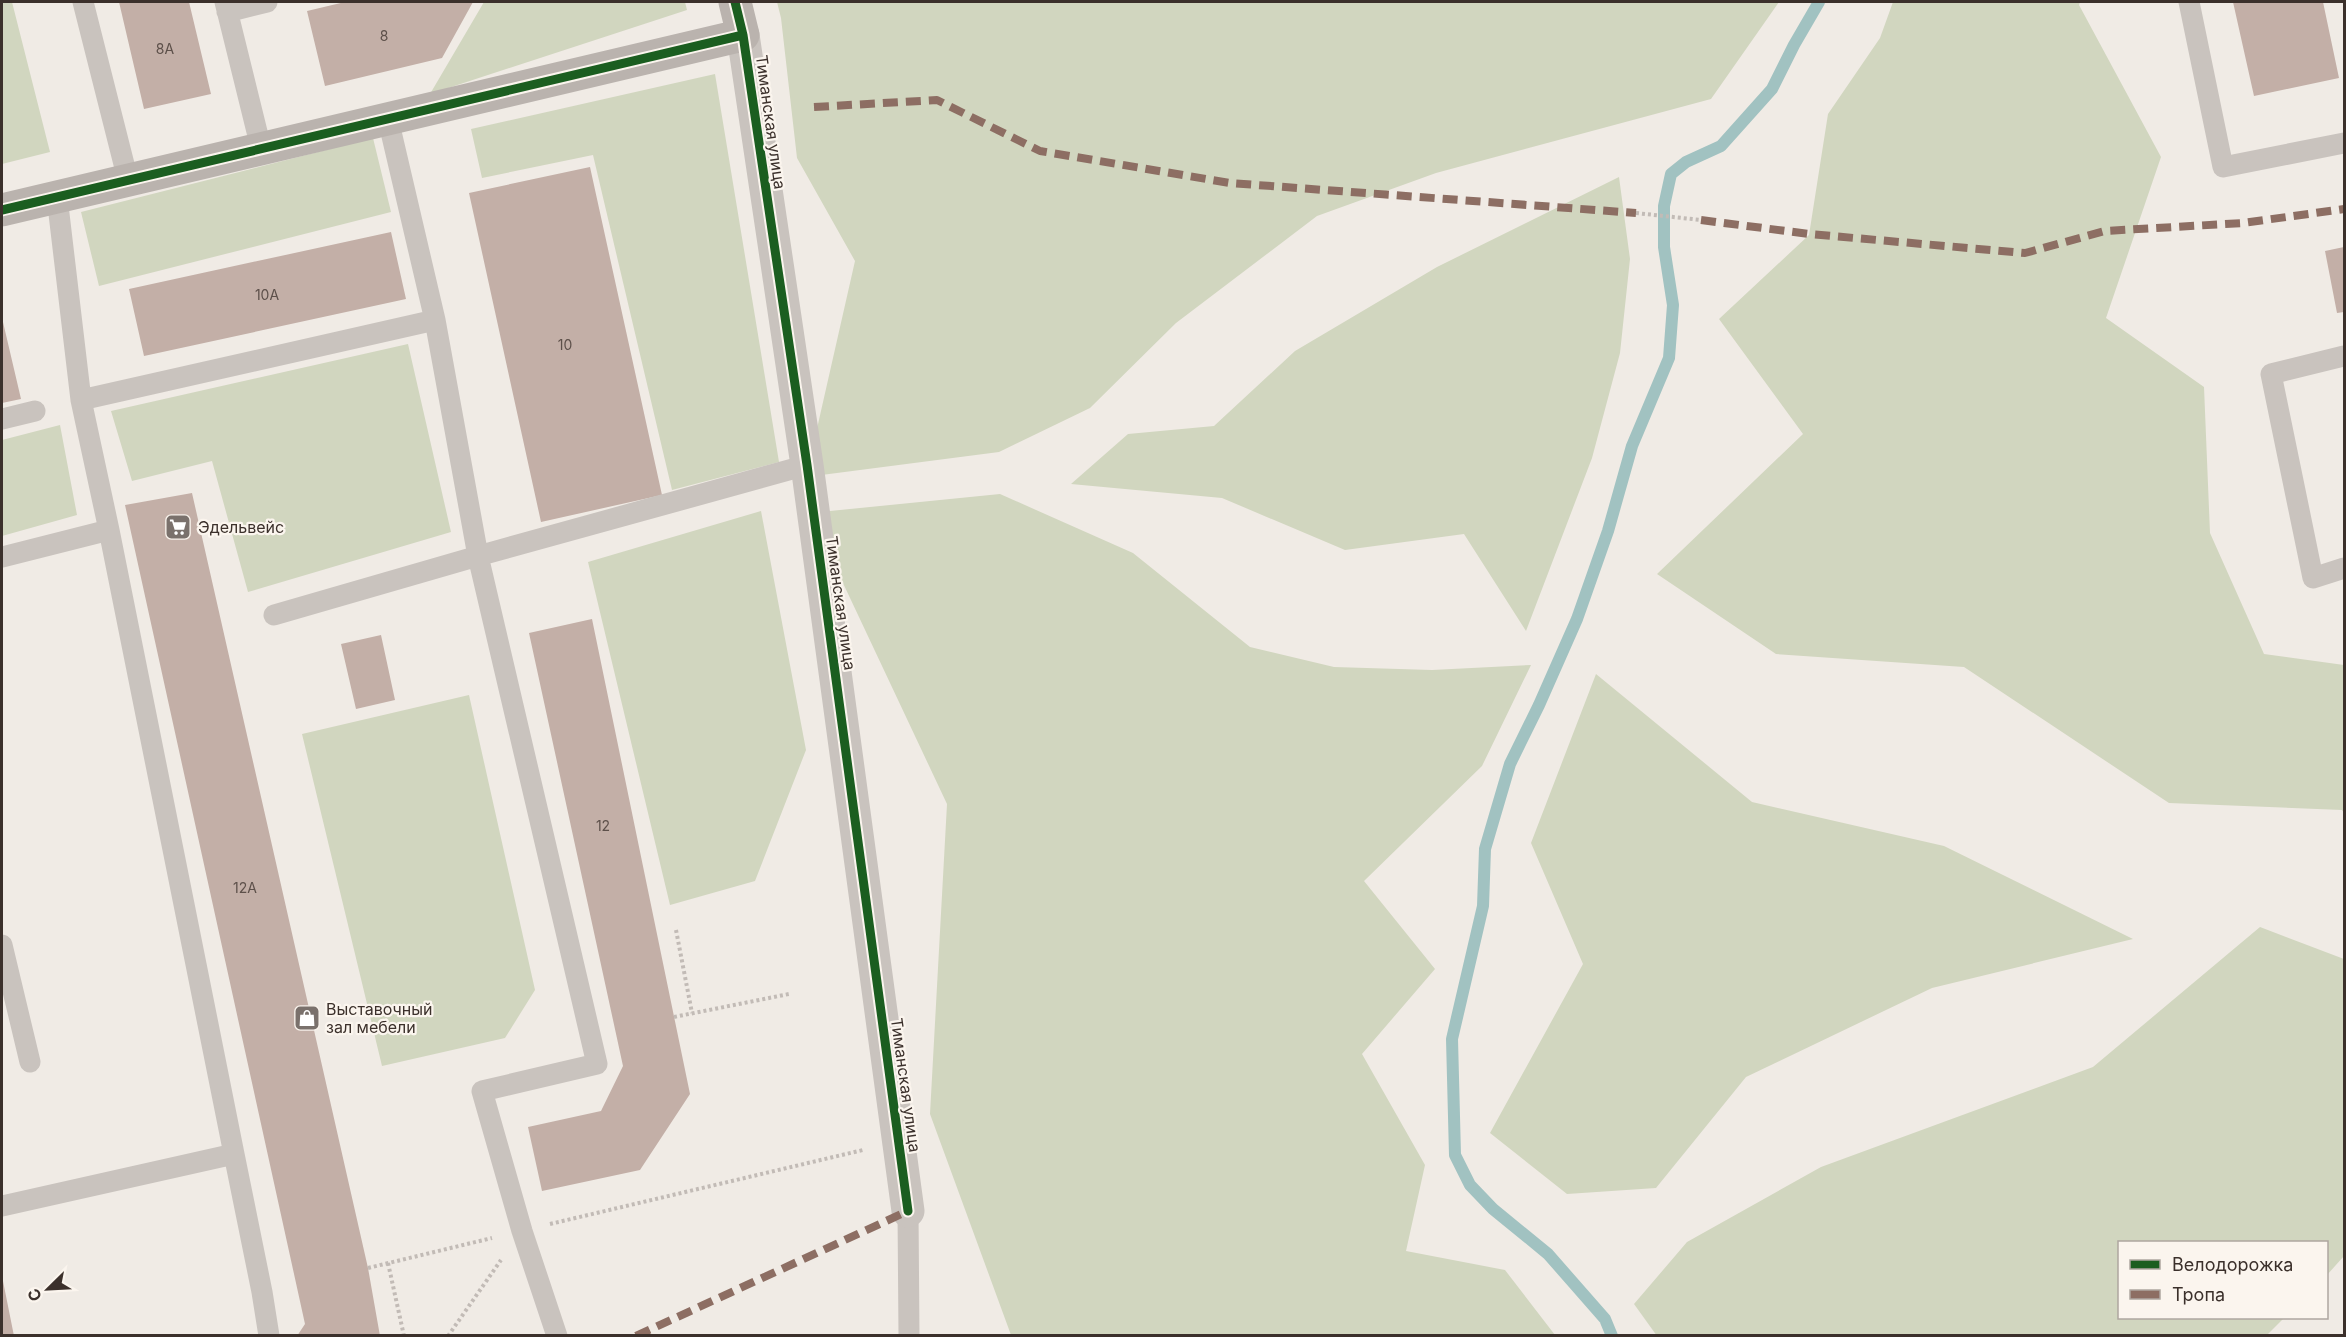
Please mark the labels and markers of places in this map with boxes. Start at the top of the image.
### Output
supermarket icon: Эдельвейс [163,512,193,542]
place label: Эдельвейс [198,517,284,537]
place label: Выставочный зал мебели [326,999,433,1037]
shop icon: Выставочный зал мебели [292,1003,322,1033]

